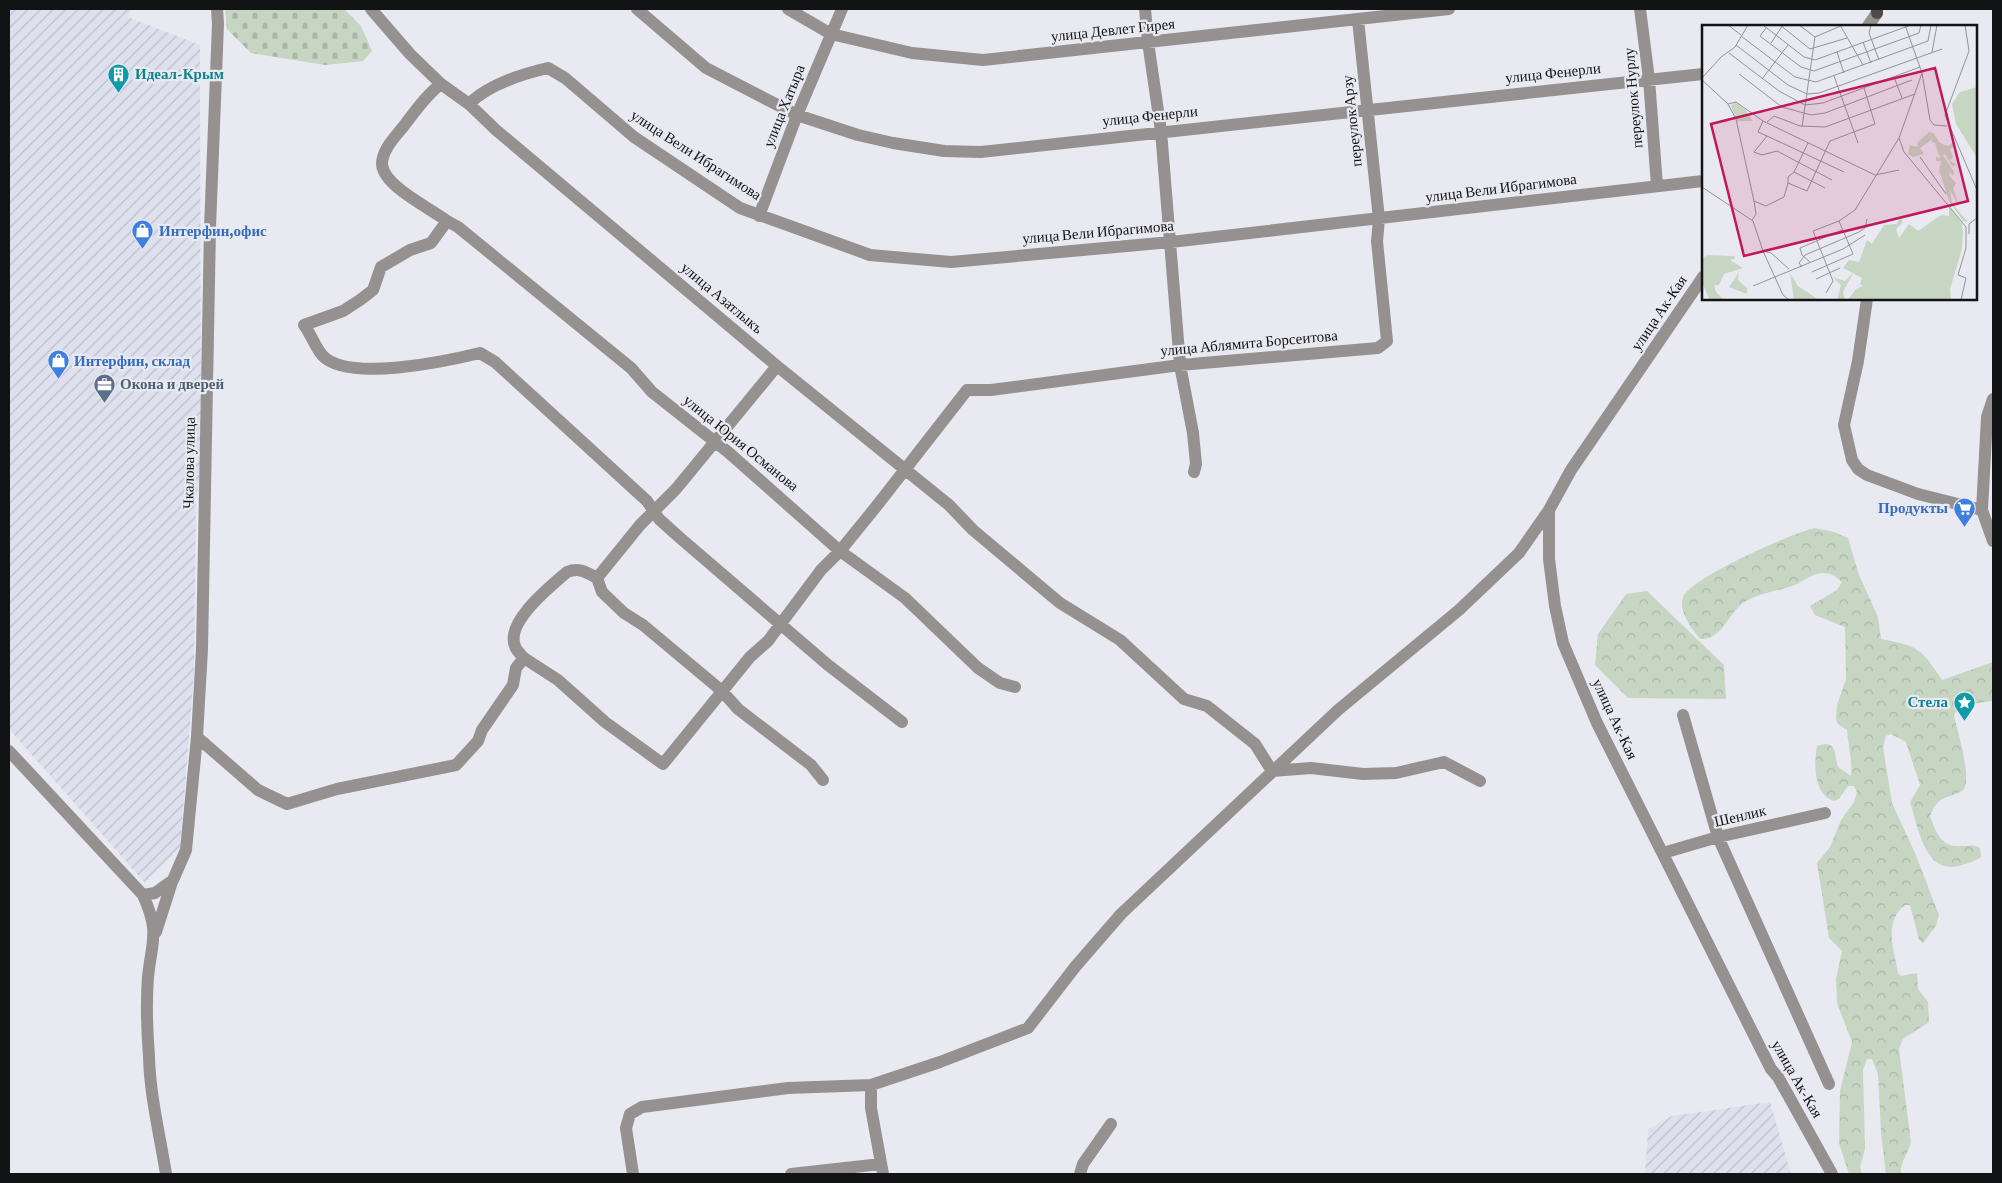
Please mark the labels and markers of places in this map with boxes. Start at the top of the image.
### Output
building icon: Идеал-Крым [107,62,131,93]
place label: Идеал-Крым [135,66,224,82]
shop icon: Интерфин,офис [131,219,155,250]
place label: Интерфин,офис [159,223,267,239]
shop icon: Интерфин, склад [46,349,70,380]
place label: Интерфин, склад [74,353,191,369]
office icon: Окона и дверей [92,372,116,403]
place label: Окона и дверей [120,376,225,392]
supermarket icon: Продукты [1952,496,1976,527]
place label: Продукты [1878,500,1948,516]
place icon: Стела [1952,690,1976,721]
place label: Стела [1907,694,1948,710]

